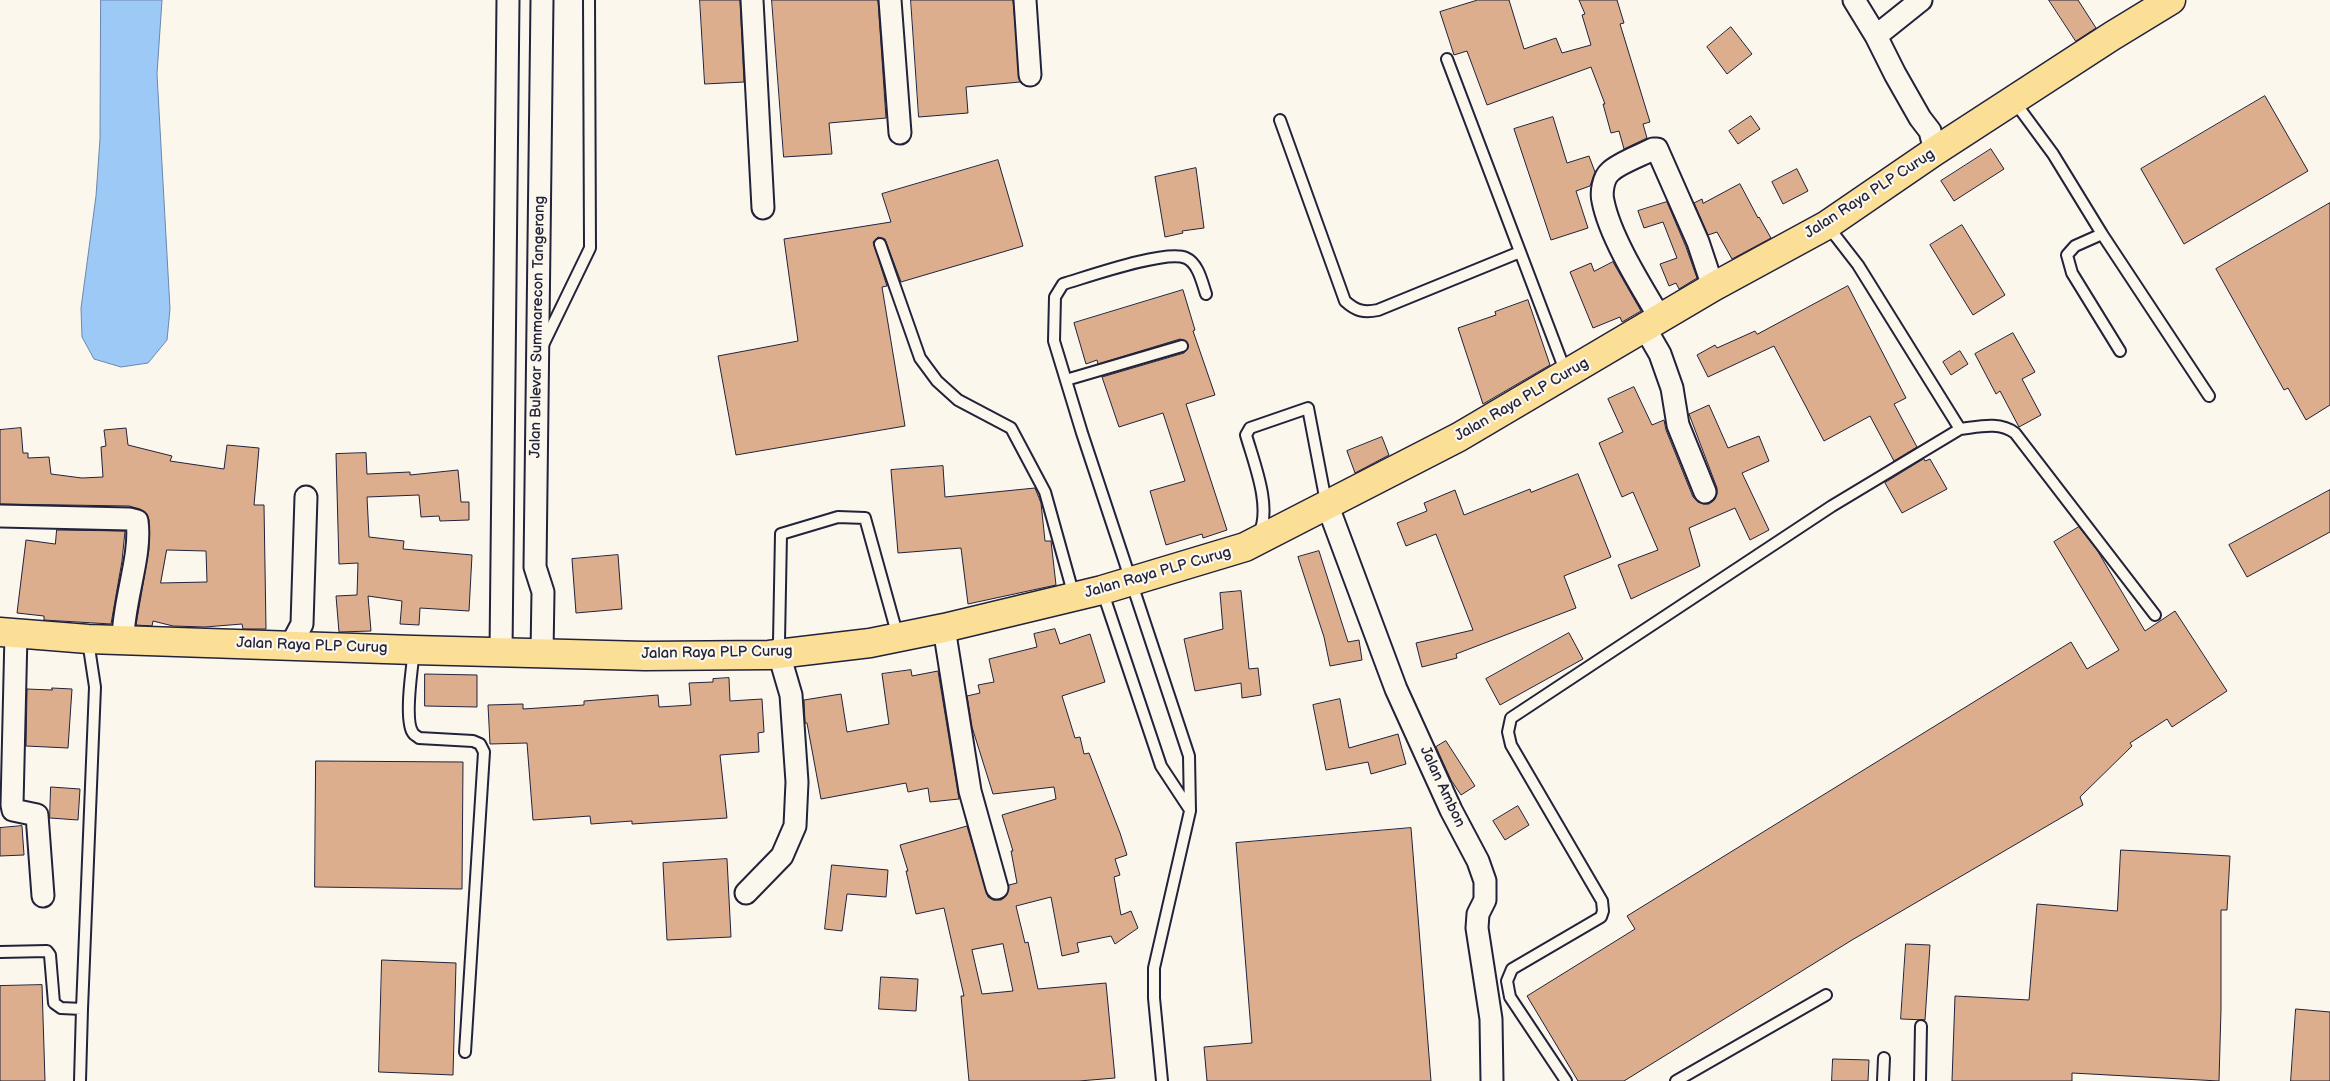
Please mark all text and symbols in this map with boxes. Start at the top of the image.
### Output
street label: Jalan Raya PLP Curug [1802,145,1938,243]
street label: Jalan Bulevar Summarecon Tangerang [527,196,549,458]
street label: Jalan Raya PLP Curug [1452,354,1592,446]
street label: Jalan Raya PLP Curug [1083,543,1233,603]
street label: Jalan Raya PLP Curug [236,634,388,658]
street label: Jalan Raya PLP Curug [641,643,793,663]
street label: Jalan Ambon [1415,744,1469,830]

